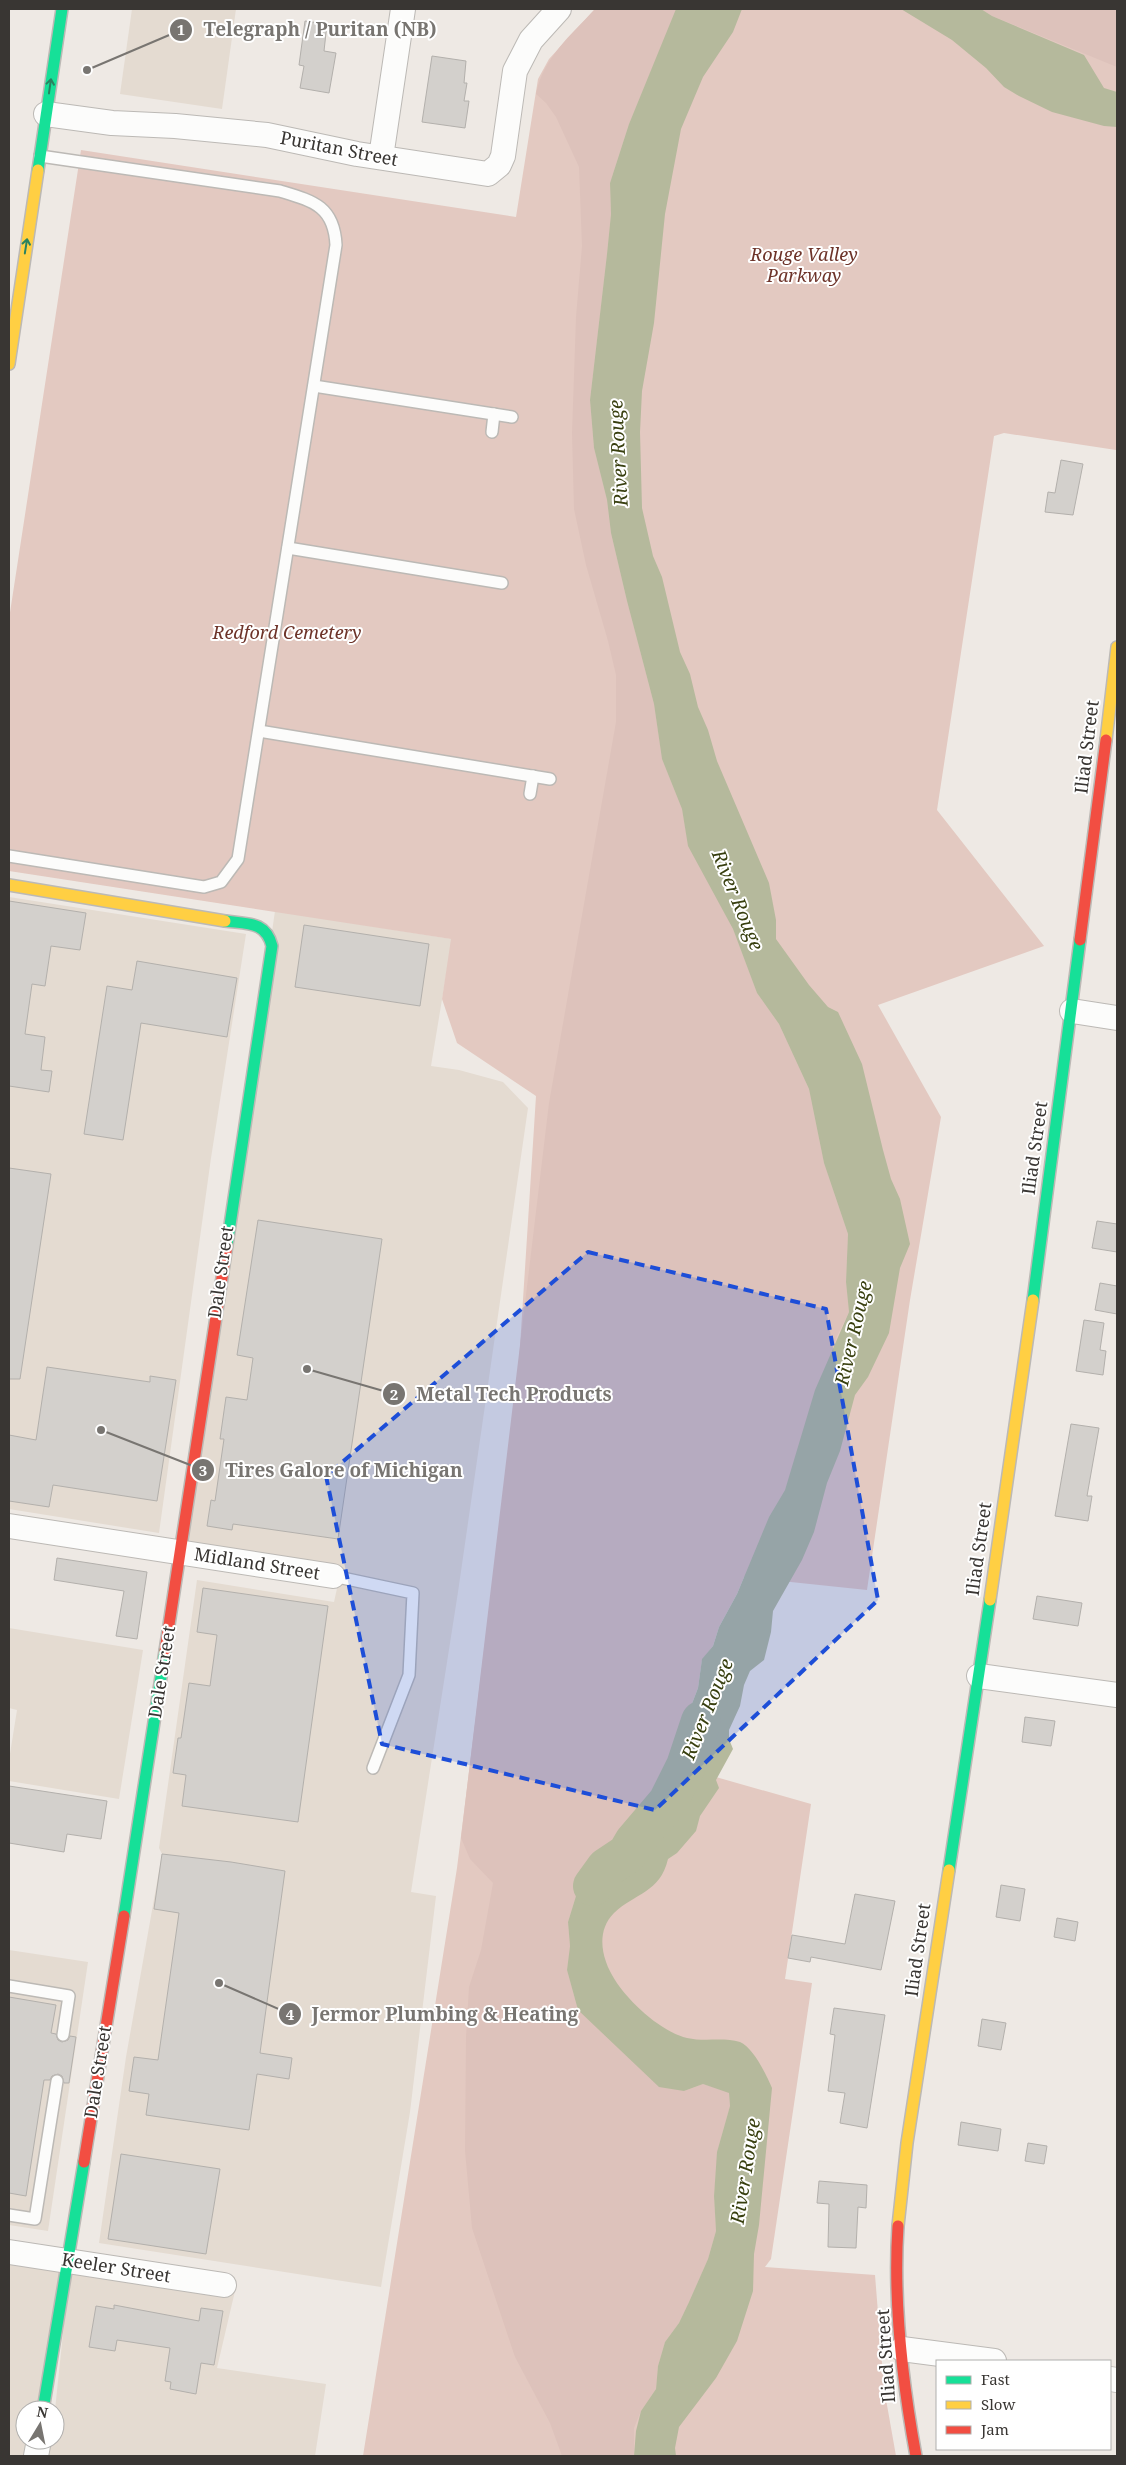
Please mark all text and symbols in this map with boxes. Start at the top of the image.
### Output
callout: Telegraph / Puritan (NB) [168,13,446,47]
text: Telegraph / Puritan (NB) [203,16,437,42]
text: 1 [177,19,185,39]
one-way arrow [46,78,56,94]
street label: Puritan Street [278,125,400,171]
one-way arrow [22,239,32,255]
park label: Rouge Valley Parkway [749,242,858,287]
water label: River Rouge [602,399,634,508]
park label: Redford Cemetery [211,620,362,644]
street label: Iliad Street [1068,699,1104,795]
water label: River Rouge [706,845,770,954]
street label: Iliad Street [1016,1100,1052,1196]
street label: Dale Street [202,1224,238,1320]
water label: River Rouge [828,1278,878,1389]
callout: Metal Tech Products [382,1377,622,1411]
text: Metal Tech Products [416,1381,612,1407]
text: 2 [390,1384,398,1404]
callout: Tires Galore of Michigan [191,1453,473,1487]
text: Tires Galore of Michigan [225,1457,463,1483]
text: 3 [199,1460,207,1480]
street label: Iliad Street [960,1501,996,1597]
street label: Midland Street [193,1541,322,1585]
street label: Dale Street [142,1624,180,1720]
water label: River Rouge [675,1655,739,1764]
street label: Iliad Street [899,1902,935,1998]
callout: Jermor Plumbing & Heating [277,1997,589,2031]
text: Jermor Plumbing & Heating [311,2001,579,2027]
text: 4 [286,2004,295,2024]
street label: Dale Street [78,2024,116,2120]
water label: River Rouge [724,2116,766,2227]
street label: Keeler Street [60,2247,172,2287]
street label: Iliad Street [870,2308,900,2404]
legend [936,2360,1111,2450]
text: Fast [981,2369,1010,2389]
text: Slow [981,2394,1015,2414]
north arrow [15,2400,65,2450]
text: N [35,2401,49,2422]
text: Jam [980,2419,1009,2439]

